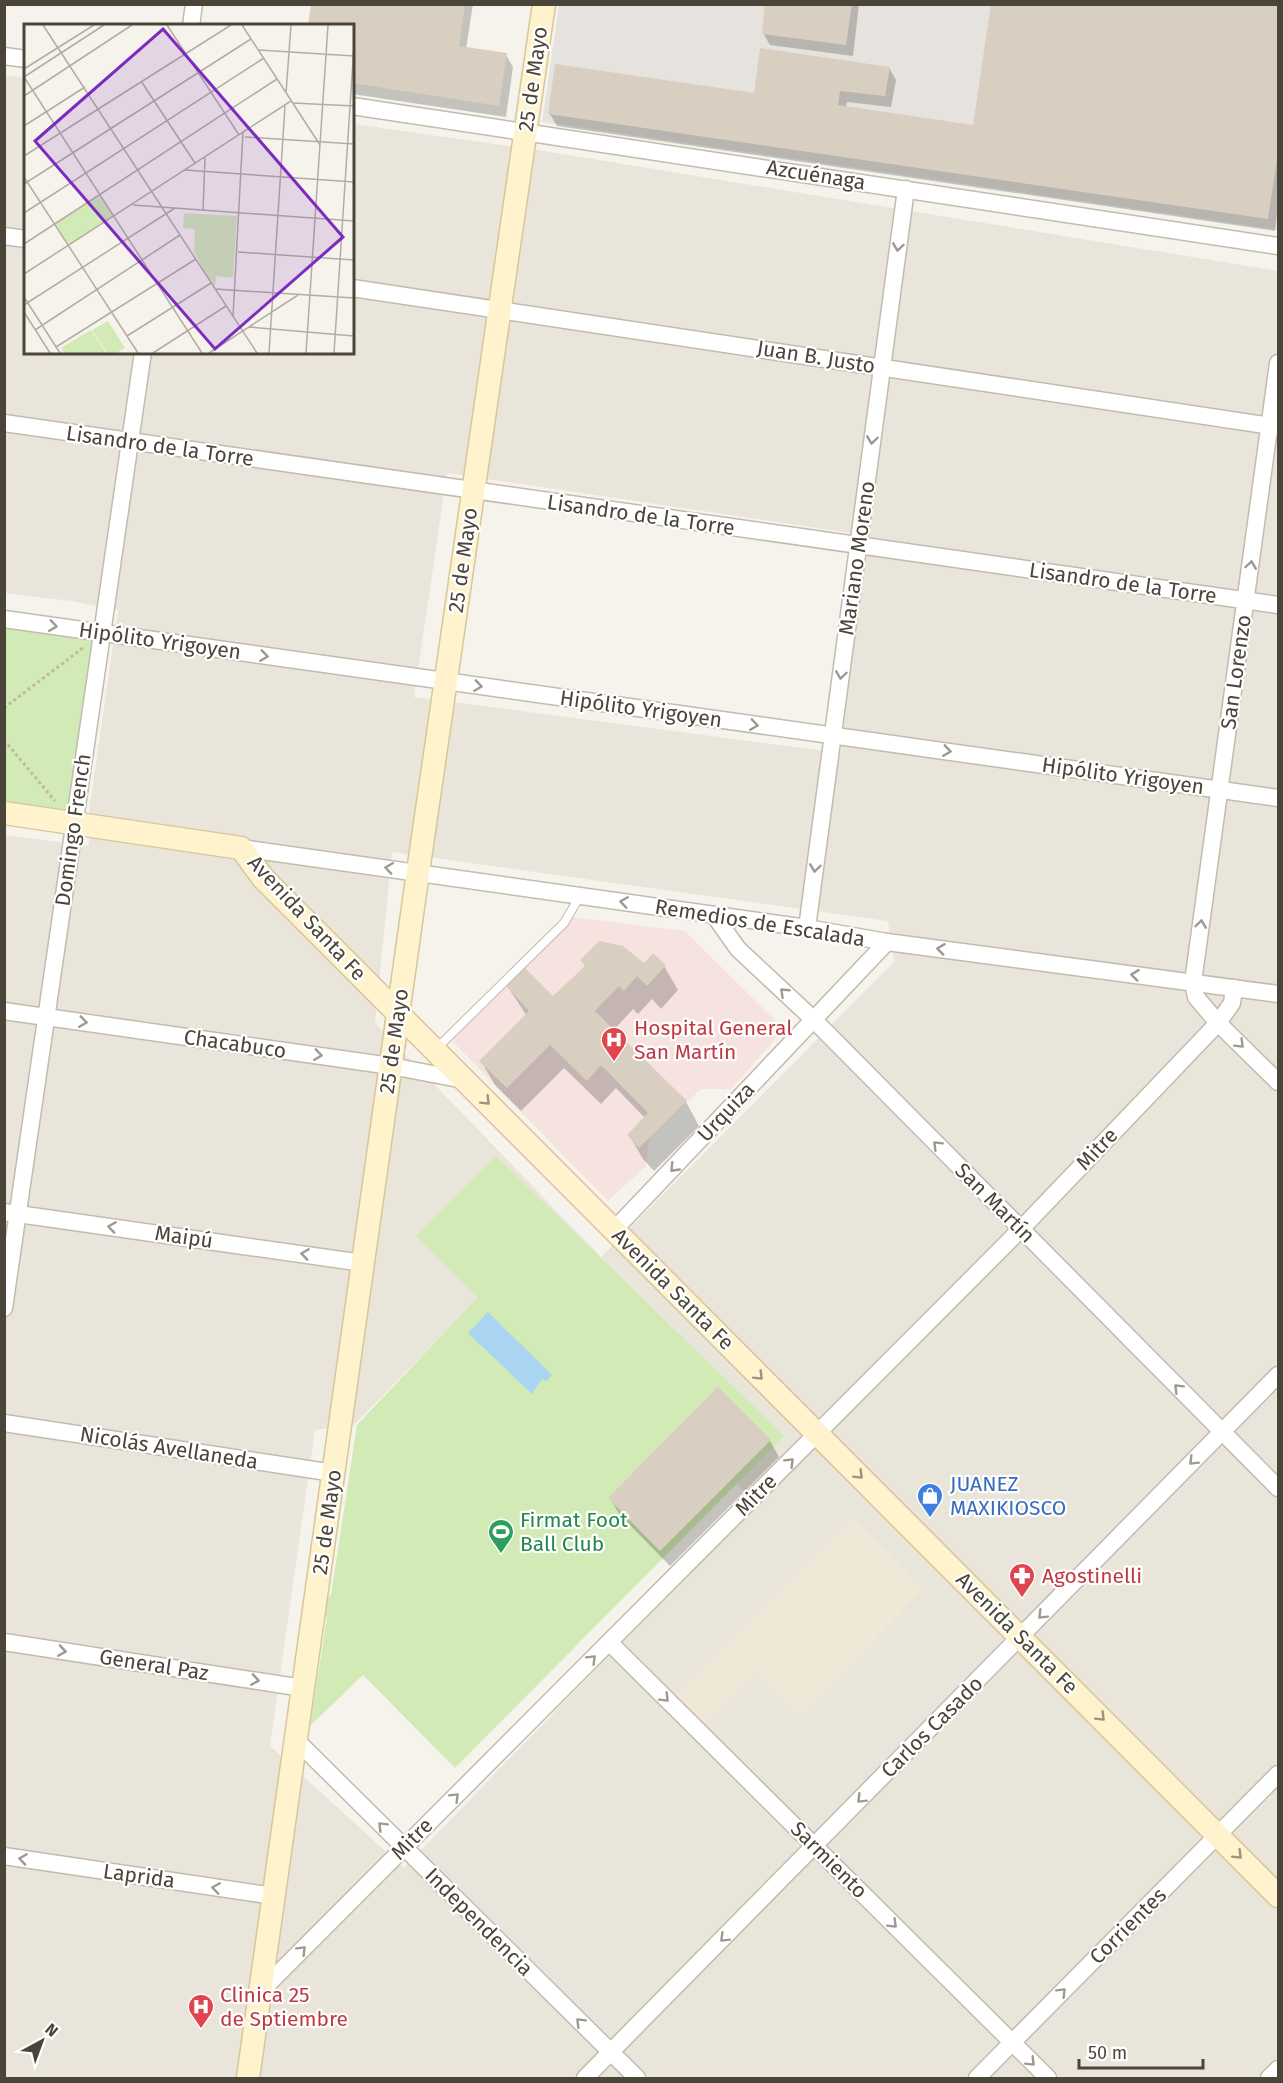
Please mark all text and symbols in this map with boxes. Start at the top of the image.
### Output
inset map [24,24,354,354]
street label: 25 de Mayo [513,25,553,133]
street label: Azcuénaga [765,154,867,196]
one-way arrow [893,243,905,252]
street label: Juan B. Justo [755,335,877,379]
street label: Lisandro de la Torre [65,420,255,472]
one-way arrow [867,436,879,445]
street label: Mariano Moreno [833,479,881,637]
street label: Lisandro de la Torre [546,489,736,541]
street label: 25 de Mayo [443,506,483,614]
street label: Lisandro de la Torre [1028,557,1218,609]
one-way arrow [1244,560,1256,569]
street label: San Lorenzo [1215,613,1257,731]
street label: Hipólito Yrigoyen [77,617,243,665]
one-way arrow [49,619,58,631]
one-way arrow [259,649,269,661]
one-way arrow [835,671,847,680]
one-way arrow [473,679,482,692]
street label: Hipólito Yrigoyen [558,685,724,733]
one-way arrow [750,718,759,730]
one-way arrow [943,745,952,757]
street label: Domingo French [49,752,97,908]
street label: Hipólito Yrigoyen [1040,752,1206,800]
street label: Avenida Santa Fe [242,850,372,986]
one-way arrow [385,863,394,875]
one-way arrow [809,864,821,873]
street label: Remedios de Escalada [653,894,867,952]
one-way arrow [619,897,628,909]
one-way arrow [1194,920,1206,929]
one-way arrow [937,943,946,956]
one-way arrow [1130,969,1139,981]
street label: 25 de Mayo [374,987,414,1095]
one-way arrow [780,988,791,999]
one-way arrow [79,1015,88,1027]
place label: Hospital General San Martín [634,1015,792,1065]
street label: Chacabuco [182,1024,288,1064]
hospital icon: Hospital General San Martín [599,1025,629,1063]
one-way arrow [1233,1037,1243,1048]
one-way arrow [313,1049,322,1061]
street label: Urquiza [692,1077,760,1147]
one-way arrow [478,1094,489,1105]
street label: Mitre [1071,1122,1123,1176]
one-way arrow [933,1141,944,1151]
street label: San Martín [950,1158,1040,1248]
one-way arrow [670,1161,681,1171]
street label: Maipú [153,1220,215,1254]
one-way arrow [107,1222,117,1234]
street label: Avenida Santa Fe [606,1222,740,1356]
one-way arrow [301,1249,310,1261]
one-way arrow [752,1368,763,1379]
one-way arrow [1174,1384,1185,1395]
street label: Nicolás Avellaneda [78,1421,260,1475]
one-way arrow [1190,1454,1201,1465]
one-way arrow [782,1458,793,1469]
street label: 25 de Mayo [307,1468,347,1576]
one-way arrow [852,1468,863,1479]
street label: Mitre [730,1469,782,1521]
place label: JUANEZ MAXIKIOSCO [950,1471,1066,1521]
shop icon: JUANEZ MAXIKIOSCO [915,1481,945,1519]
place label: Firmat Foot Ball Club [520,1507,628,1557]
sports icon: Firmat Foot Ball Club [486,1517,516,1555]
pharmacy icon: Agostinelli [1007,1561,1037,1599]
place label: Agostinelli [1042,1563,1142,1589]
street label: Avenida Santa Fe [950,1566,1084,1700]
one-way arrow [1038,1608,1049,1619]
one-way arrow [58,1644,67,1656]
street label: General Paz [97,1644,211,1686]
one-way arrow [585,1655,596,1666]
street label: Carlos Casado [876,1671,988,1783]
one-way arrow [250,1674,260,1686]
one-way arrow [658,1691,669,1702]
one-way arrow [1093,1710,1104,1721]
one-way arrow [857,1791,868,1802]
one-way arrow [447,1793,458,1804]
street label: Mitre [386,1813,438,1865]
street label: Sarmiento [785,1816,873,1904]
one-way arrow [379,1822,390,1833]
one-way arrow [1231,1848,1242,1859]
one-way arrow [19,1853,29,1866]
street label: Laprida [101,1858,177,1894]
street label: Independencia [419,1862,539,1982]
one-way arrow [211,1882,221,1894]
street label: Corrientes [1084,1882,1172,1970]
one-way arrow [886,1917,897,1928]
one-way arrow [720,1930,731,1941]
one-way arrow [295,1946,306,1956]
place label: Clinica 25 de Sptiembre [220,1982,348,2032]
one-way arrow [1055,1989,1066,2000]
hospital icon: Clinica 25 de Sptiembre [186,1992,216,2030]
north arrow [12,2011,72,2071]
text: N [41,2019,62,2041]
one-way arrow [577,2019,588,2030]
scale bar [1079,2032,1204,2070]
text: 50 m [1088,2042,1127,2064]
one-way arrow [1025,2055,1035,2066]

